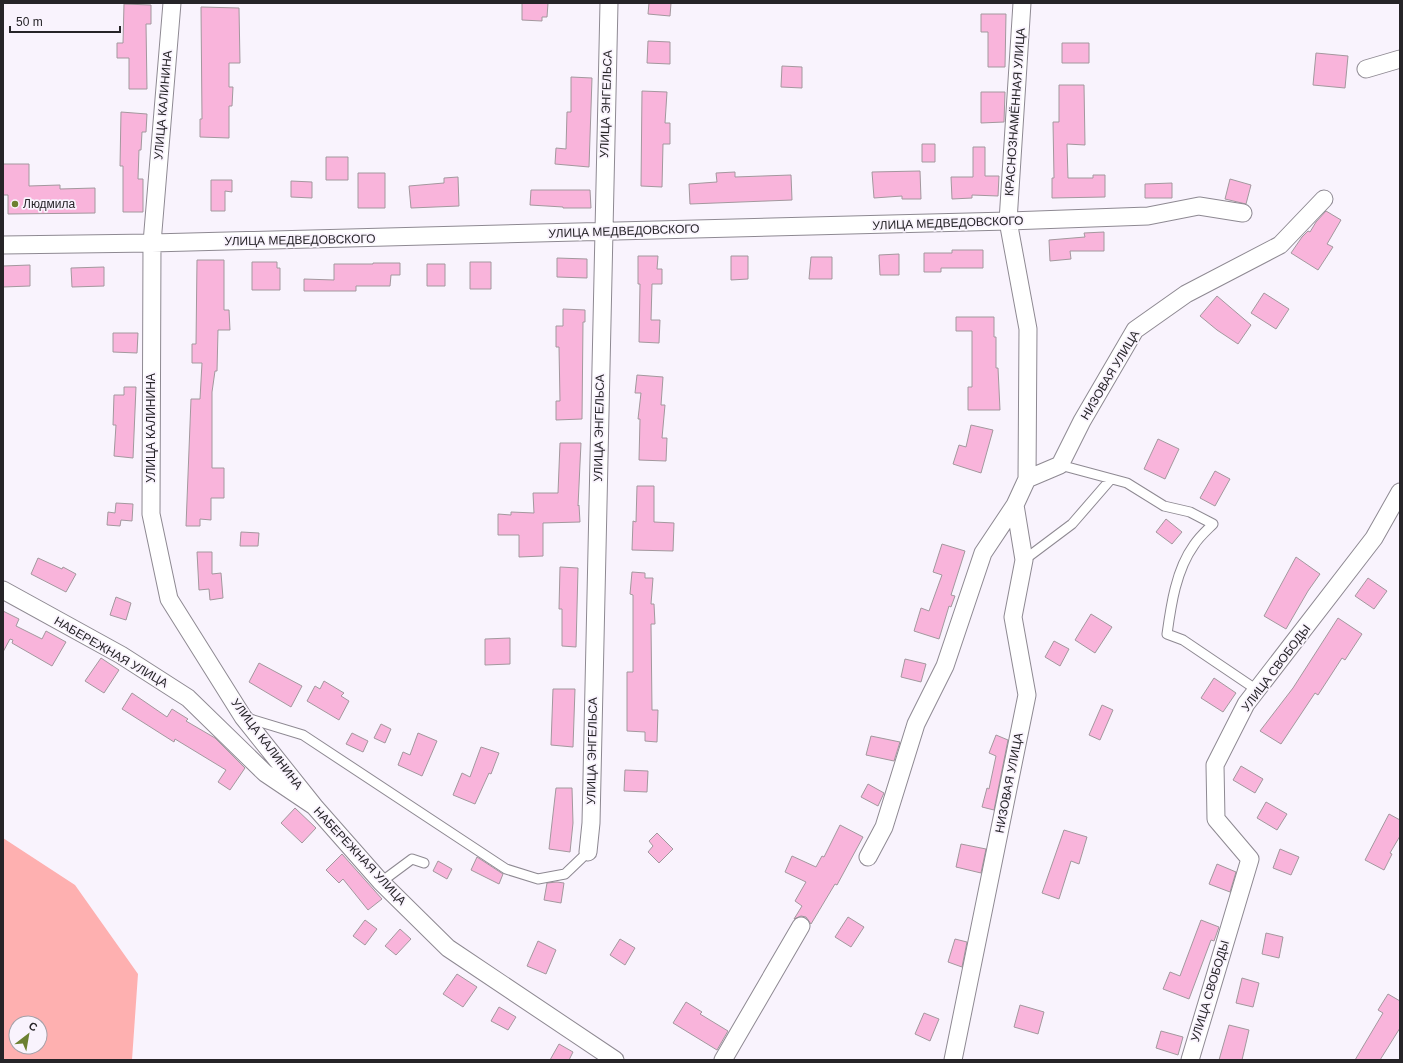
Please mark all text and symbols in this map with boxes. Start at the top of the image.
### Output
scale bar [10,8,120,34]
text: 50 m [16,15,43,29]
street label: КРАСНОЗНАМЁННАЯ УЛИЦА [1002,27,1028,197]
street label: УЛИЦА КАЛИНИНА [151,50,175,160]
street label: УЛИЦА ЭНГЕЛЬСА [597,50,615,158]
place label: Людмила [23,197,76,211]
marker: Людмила [10,199,20,209]
street label: УЛИЦА МЕДВЕДОВСКОГО [872,213,1024,233]
street label: УЛИЦА МЕДВЕДОВСКОГО [548,221,700,241]
street label: УЛИЦА МЕДВЕДОВСКОГО [224,232,376,248]
street label: НИЗОВАЯ УЛИЦА [1078,328,1142,422]
street label: УЛИЦА КАЛИНИНА [144,373,158,483]
street label: УЛИЦА ЭНГЕЛЬСА [591,374,607,482]
street label: НАБЕРЕЖНАЯ УЛИЦА [52,614,170,690]
street label: УЛИЦА СВОБОДЫ [1239,622,1313,714]
street label: УЛИЦА КАЛИНИНА [228,696,306,792]
street label: УЛИЦА ЭНГЕЛЬСА [584,697,600,805]
street label: НИЗОВАЯ УЛИЦА [992,732,1026,834]
street label: НАБЕРЕЖНАЯ УЛИЦА [311,804,409,908]
street label: УЛИЦА СВОБОДЫ [1188,939,1232,1043]
north arrow [8,1015,48,1055]
text: С [27,1019,40,1034]

